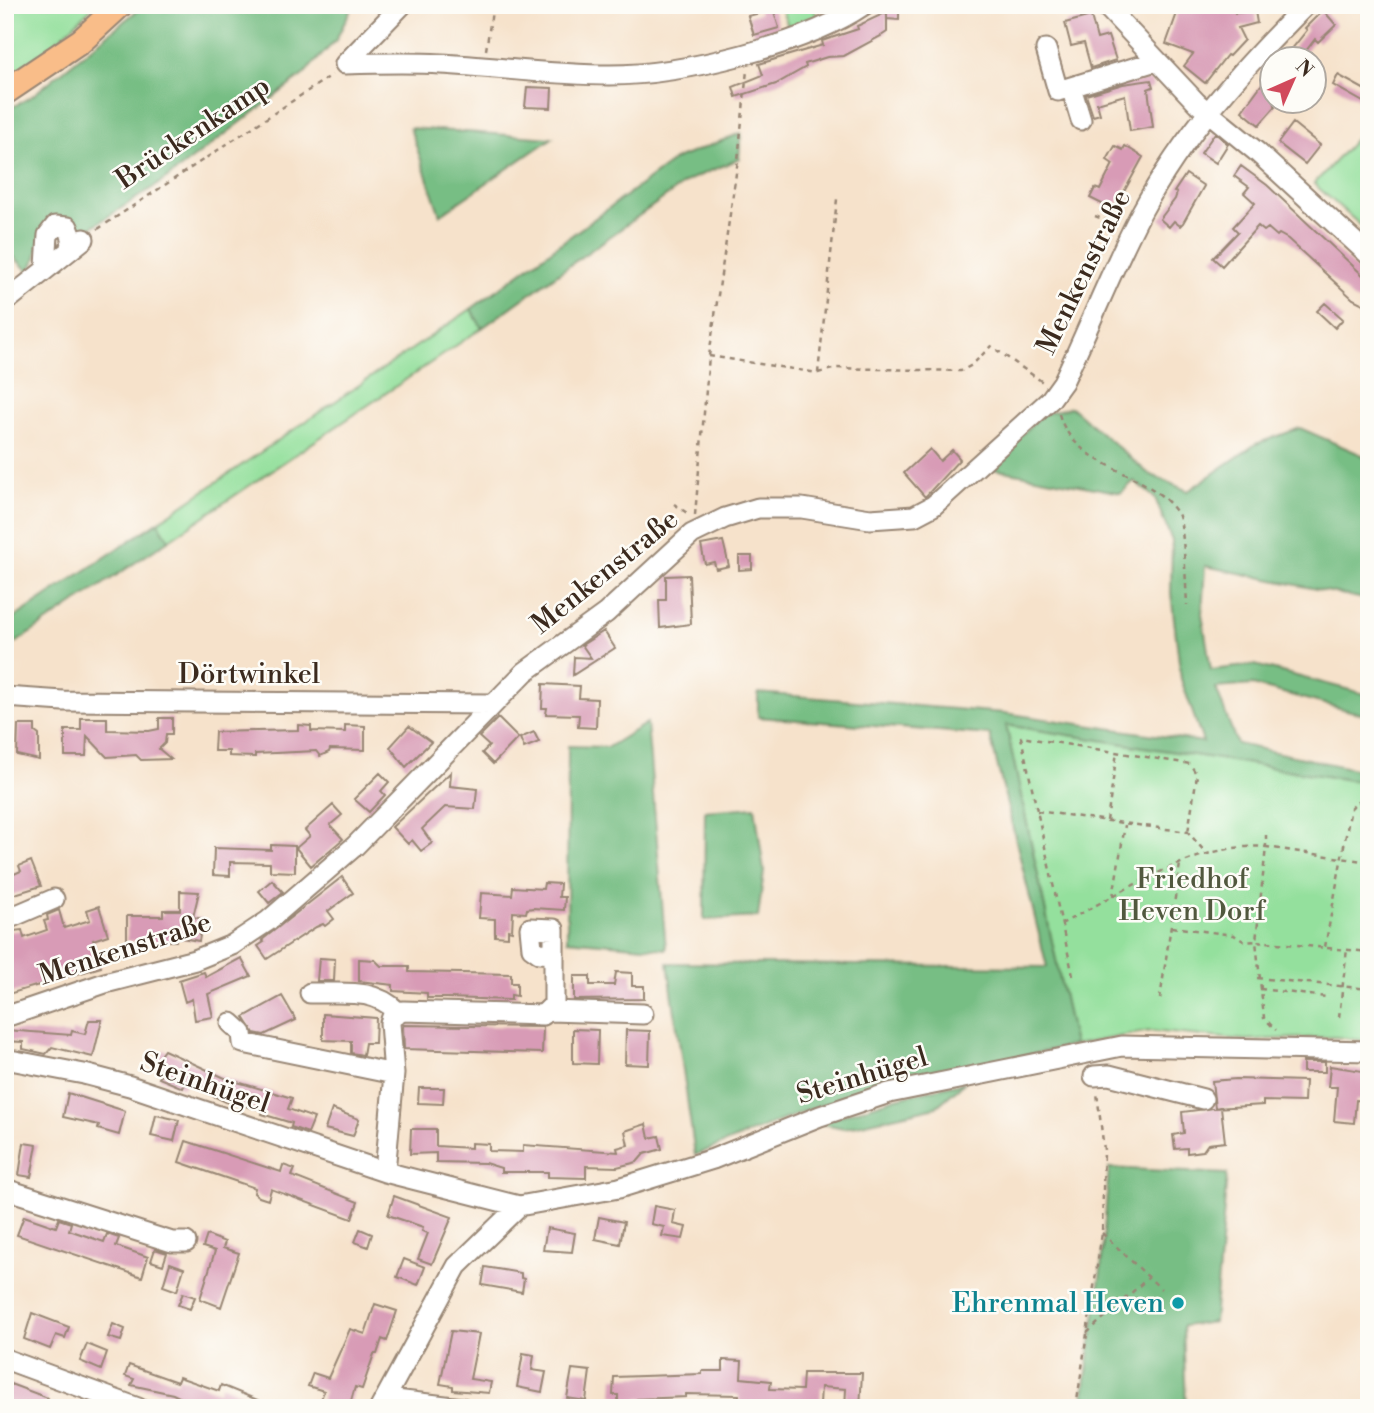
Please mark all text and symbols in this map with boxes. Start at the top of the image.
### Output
north arrow [1258,46,1328,116]
text: N [1291,55,1318,82]
street label: Brückenkamp [109,69,277,198]
street label: Menkenstraße [1029,184,1139,360]
street label: Menkenstraße [524,502,686,642]
street label: Dörtwinkel [178,657,320,692]
park label: Friedhof Heven Dorf [1119,862,1267,929]
street label: Menkenstraße [34,905,216,993]
street label: Steinhügel [792,1040,932,1112]
street label: Steinhügel [135,1044,275,1122]
place label: Ehrenmal Heven [952,1286,1164,1321]
marker: Ehrenmal Heven [1170,1295,1186,1311]

